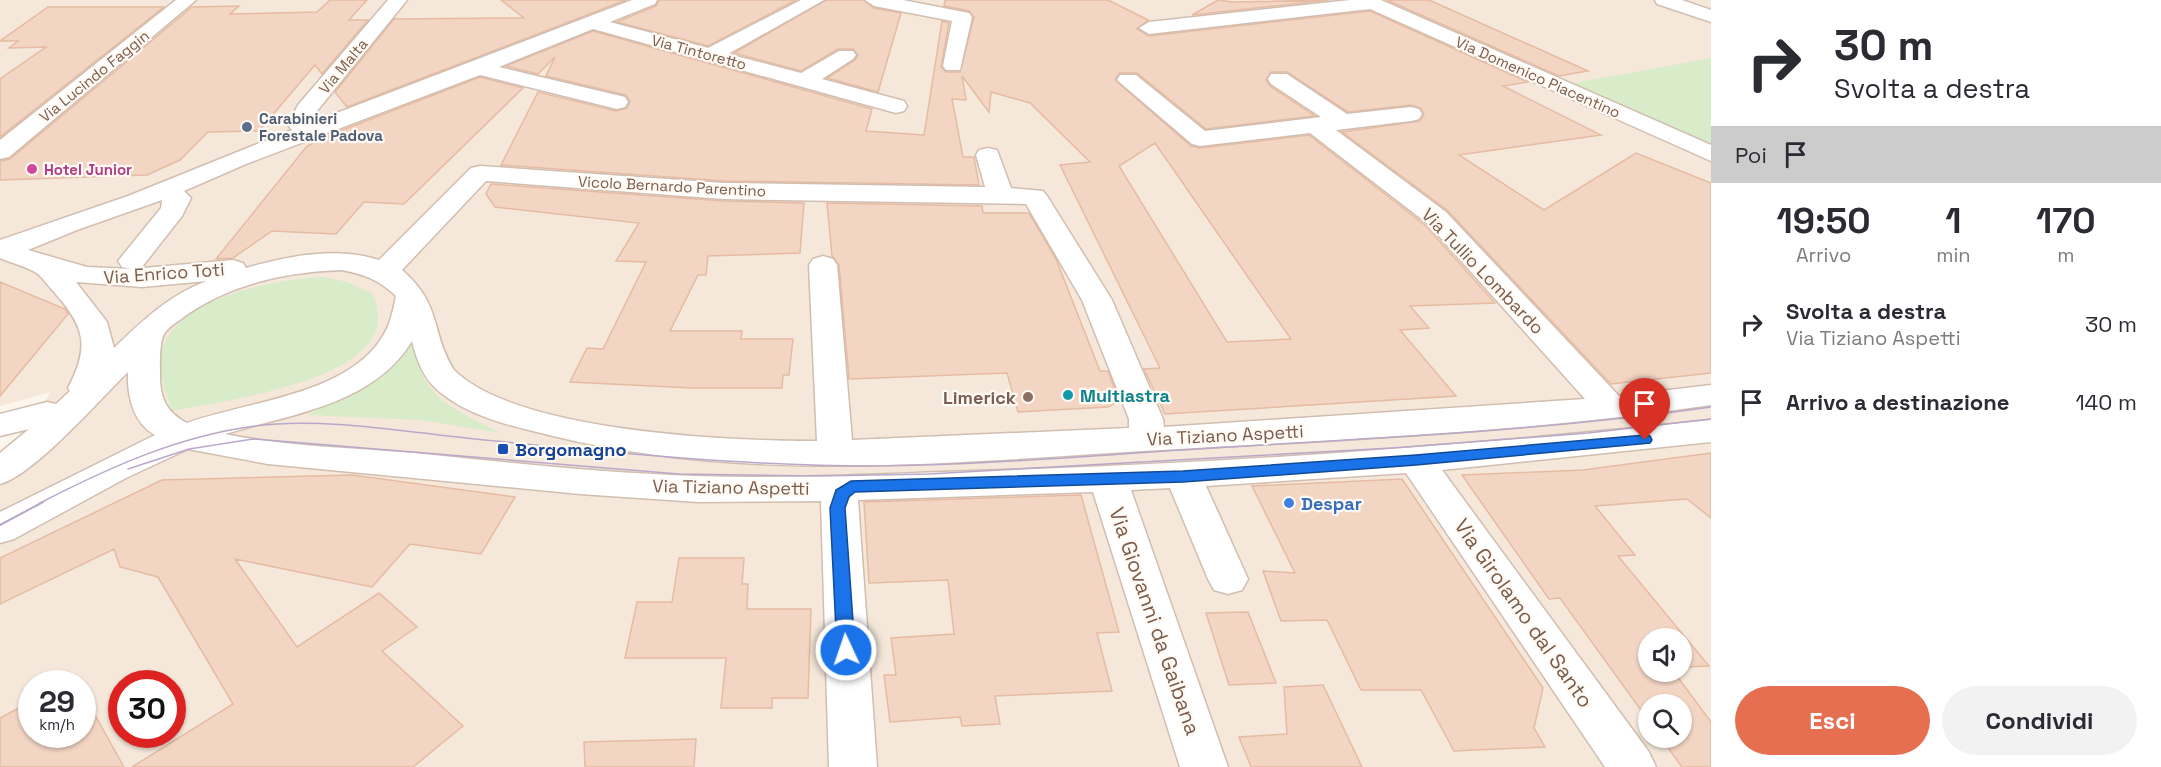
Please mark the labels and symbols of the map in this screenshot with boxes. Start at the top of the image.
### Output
street label: Via Lucindo Faggin [35,26,153,126]
street label: Via Tintoretto [649,30,749,74]
street label: Via Domenico Piacentino [1453,32,1623,122]
street label: Via Malta [314,34,372,97]
place label: Carabinieri Forestale Padova [259,109,383,145]
marker: Carabinieri Forestale Padova [240,120,254,134]
place label: Hotel Junior [44,160,132,179]
marker: Hotel Junior [25,162,39,176]
street label: Vicolo Bernardo Parentino [578,172,766,200]
street label: Via Tullio Lombardo [1417,203,1549,339]
street label: Via Enrico Toti [103,257,225,289]
pin [1619,378,1670,440]
place label: Multiastra [1080,384,1170,407]
place label: Limerick [943,386,1016,409]
marker: Multiastra [1061,388,1075,402]
marker: Limerick [1021,390,1035,404]
street label: Via Tiziano Aspetti [1146,419,1304,451]
place label: Borgomagno [515,438,626,461]
marker: Borgomagno [496,442,510,456]
street label: Via Tiziano Aspetti [652,474,810,500]
place label: Despar [1301,492,1362,515]
marker: Despar [1282,496,1296,510]
street label: Via Giovanni da Gaibana [1103,504,1207,738]
street label: Via Girolamo dal Santo [1448,513,1600,713]
position arrow [814,618,878,682]
speed limit sign: 30 [108,670,186,748]

